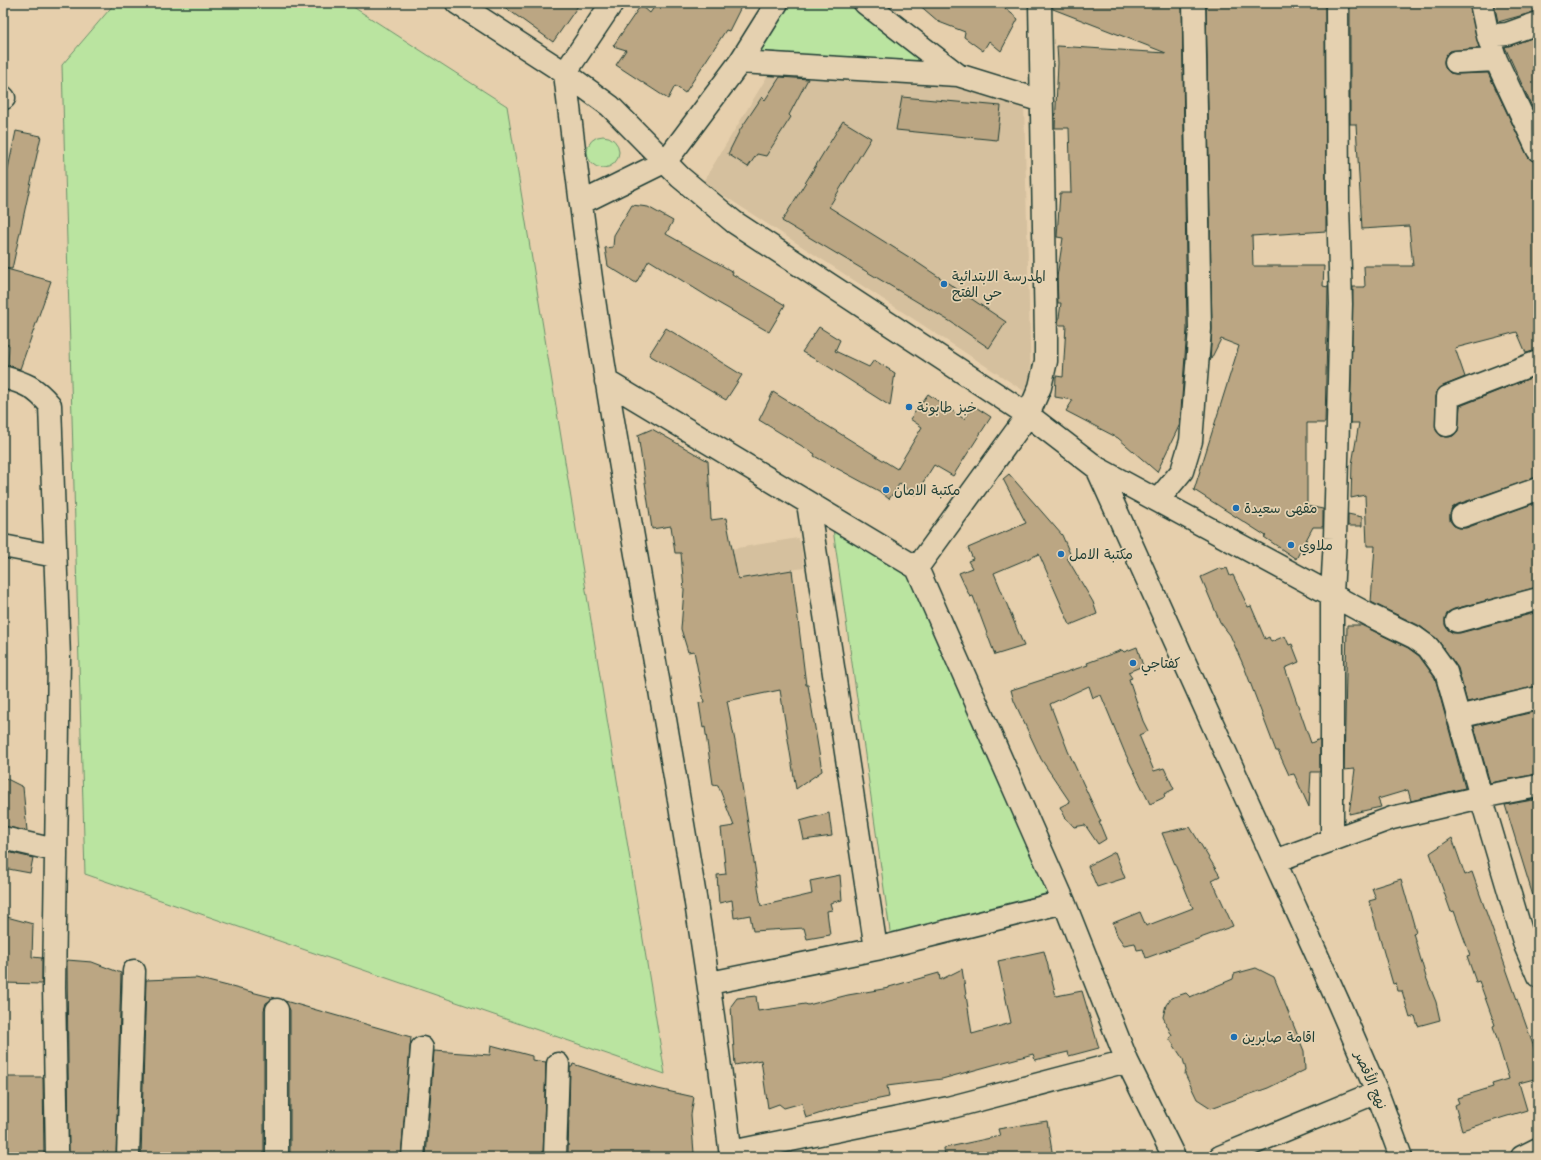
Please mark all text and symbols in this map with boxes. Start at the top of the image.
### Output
place label: المدرسة الابتدائية حي الفتح [952,267,1046,305]
marker: المدرسة الابتدائية حي الفتح [939,279,949,289]
place label: خبز طابونة [917,398,977,416]
marker: خبز طابونة [904,402,914,412]
place label: مكتبة الامان [894,481,960,499]
marker: مكتبة الامان [881,485,891,495]
place label: مقهى سعيدة [1244,499,1317,517]
marker: مقهى سعيدة [1231,503,1241,513]
place label: ملاوي [1299,536,1333,556]
marker: ملاوي [1286,540,1296,550]
place label: مكتبة الامل [1069,545,1133,563]
marker: مكتبة الامل [1056,549,1066,559]
place label: كفتاجي [1141,654,1180,676]
marker: كفتاجي [1128,658,1138,668]
place label: اقامة صابرين [1242,1028,1315,1046]
marker: اقامة صابرين [1229,1032,1239,1042]
street label: نهج الأقصر [1349,1047,1391,1112]

